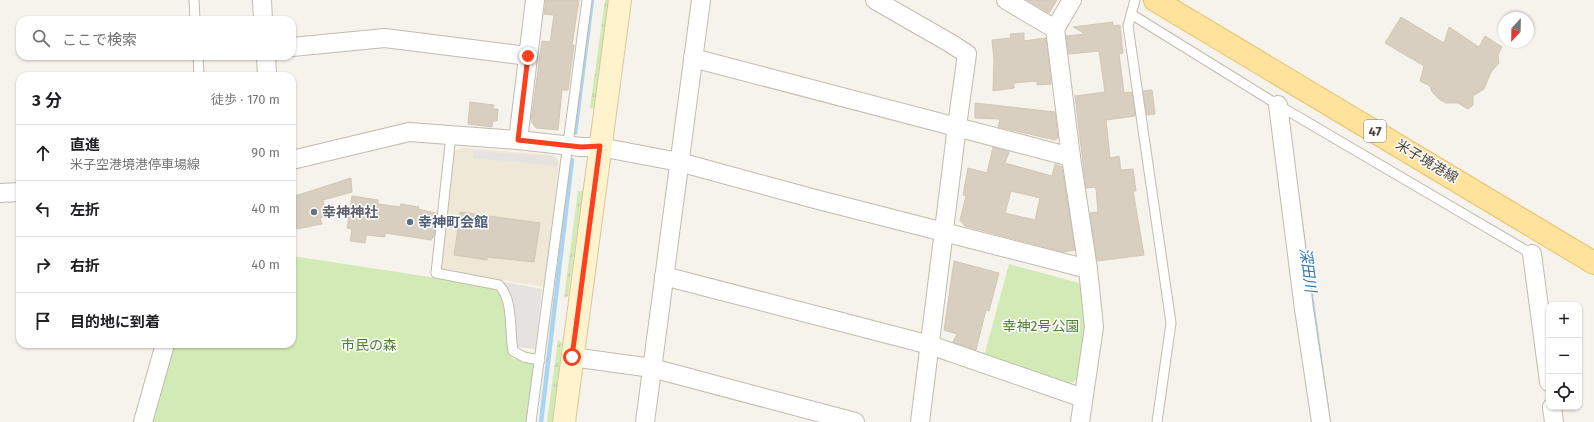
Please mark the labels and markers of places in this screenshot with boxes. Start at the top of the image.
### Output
place label: 幸神神社 [322,204,378,221]
marker: 幸神神社 [309,207,319,217]
place label: 幸神町会館 [418,214,488,231]
marker: 幸神町会館 [405,217,415,227]

